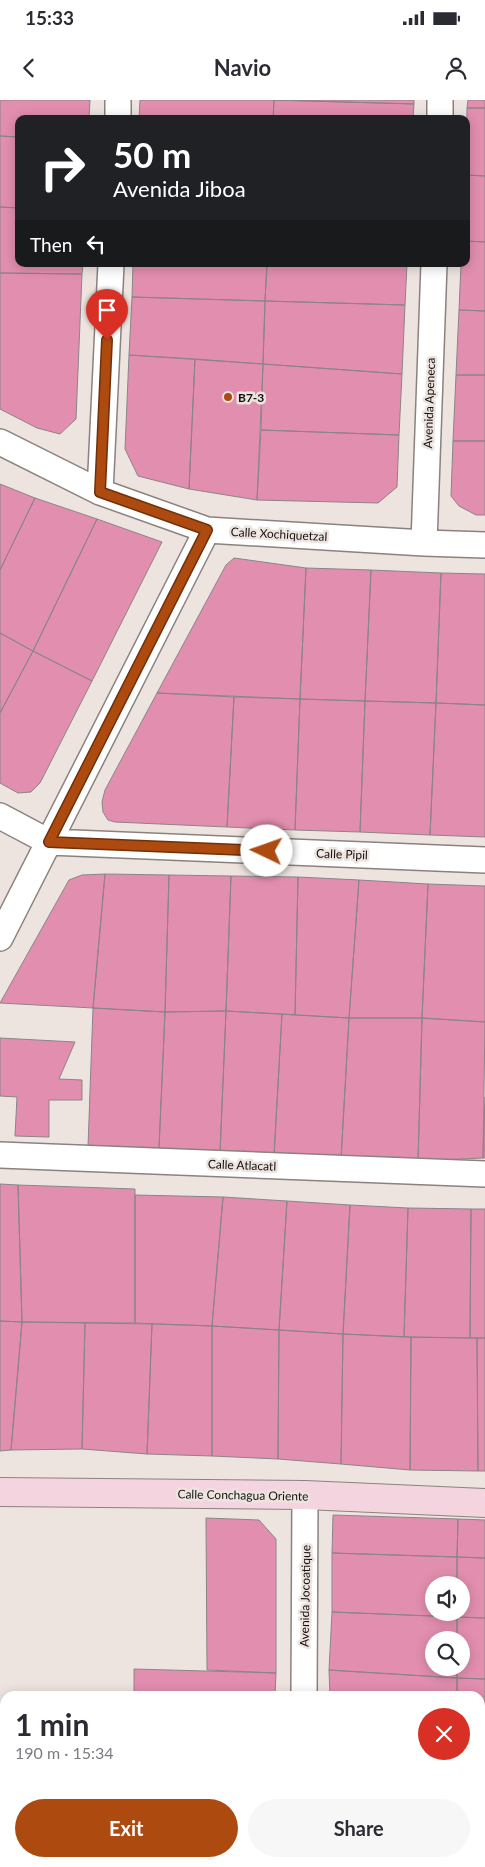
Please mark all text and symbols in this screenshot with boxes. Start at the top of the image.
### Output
text: 15:33 [25,6,74,29]
icon: back [15,54,43,82]
text: Navio [214,54,271,81]
icon: person [442,54,470,82]
text: 50 m [113,133,191,175]
icon: right [30,135,95,200]
text: Avenida Jiboa [113,175,246,202]
icon: left [82,230,110,258]
text: Then [30,233,72,256]
pin [86,289,128,340]
icon: arrive [93,296,121,324]
street label: Avenida Apeneca [420,357,438,449]
place label: B7-3 [238,390,264,405]
marker: B7-3 [222,391,234,403]
street label: Calle Xochiquetzal [230,524,328,544]
position arrow [240,824,292,876]
street label: Calle Pipil [316,846,368,862]
street label: Calle Atlacatl [208,1156,276,1174]
street label: Calle Conchagua Oriente [177,1486,309,1504]
street label: Avenida Jocoatique [297,1545,313,1647]
map controls [425,1576,470,1676]
button: sound [425,1576,470,1621]
button: search [425,1631,470,1676]
text: 1 min [15,1706,89,1742]
button: close [418,1708,470,1760]
text: 190 m · 15:34 [15,1743,114,1762]
button: Exit [15,1799,238,1857]
button: Share [248,1799,470,1857]

